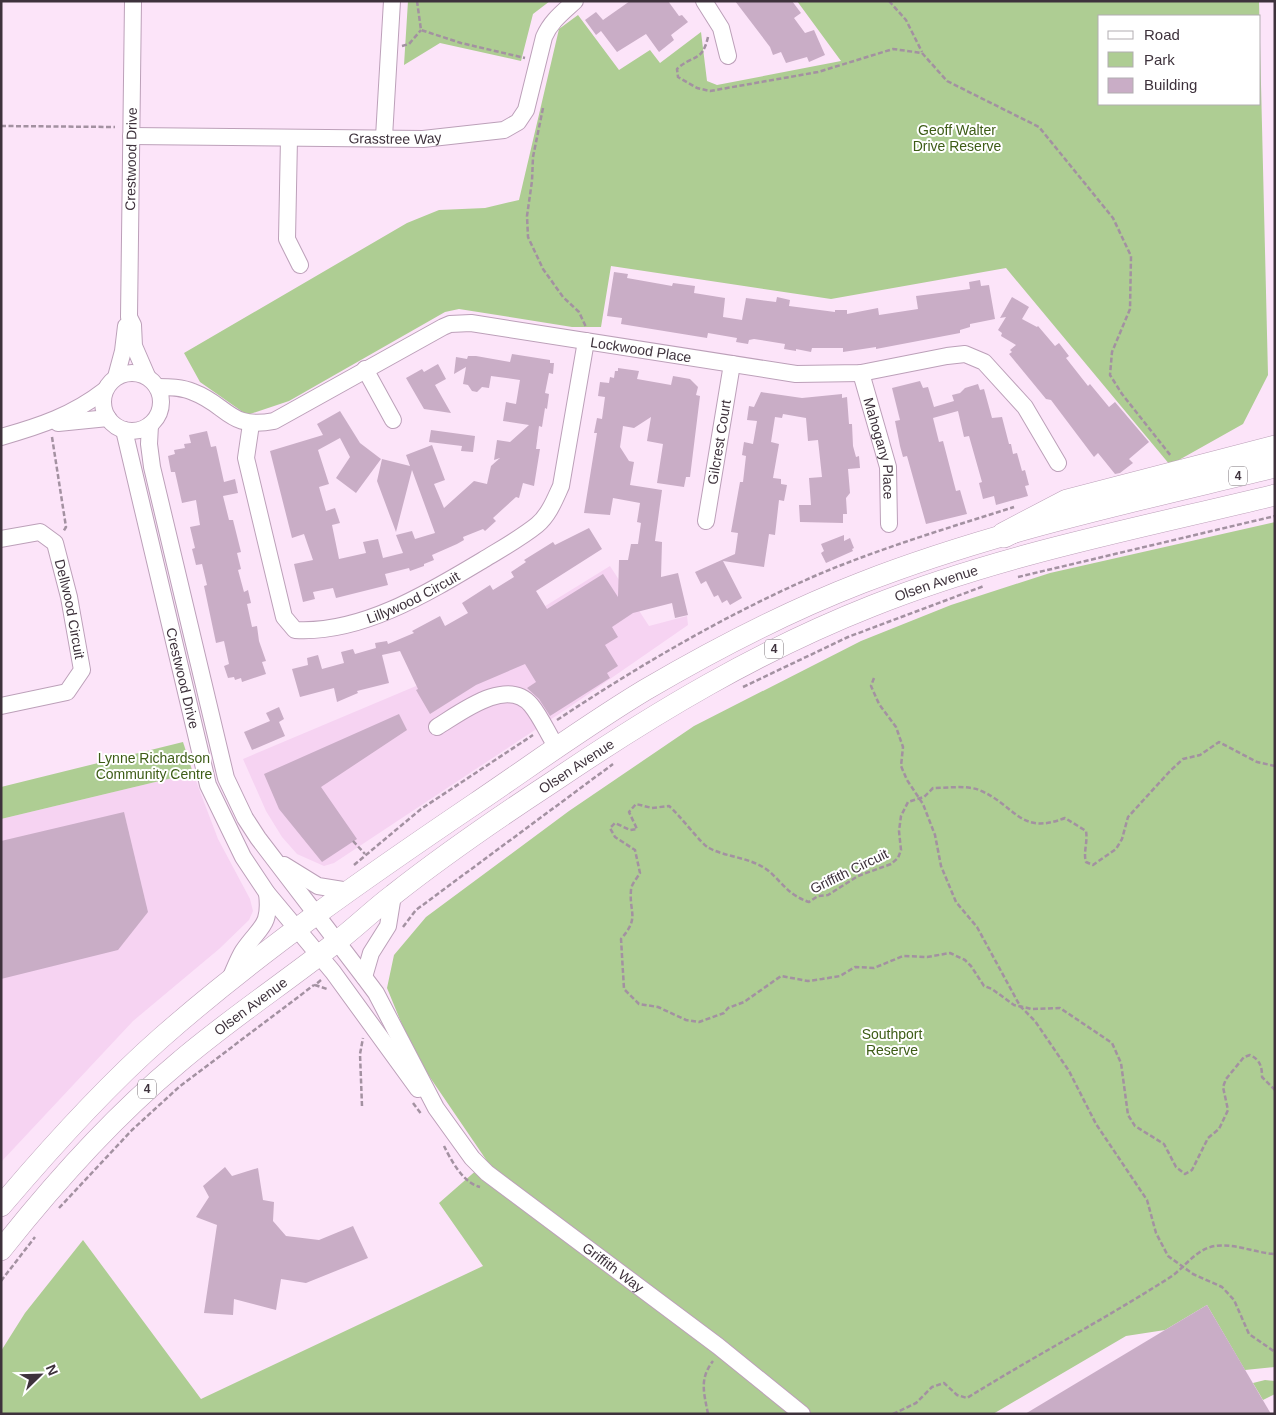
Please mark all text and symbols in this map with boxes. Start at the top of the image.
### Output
legend [1098,15,1261,105]
text: Road [1144,26,1180,43]
text: Park [1144,51,1175,68]
text: Building [1144,76,1197,93]
street label: Crestwood Drive [122,107,140,211]
park label: Geoff Walter Drive Reserve [913,122,1002,154]
street label: Grasstree Way [348,129,442,147]
street label: Lockwood Place [589,334,693,366]
street label: Mahogany Place [860,396,897,500]
street label: Gilcrest Court [704,398,734,486]
road number: 4 [1229,466,1247,486]
street label: Dellwood Circuit [52,558,88,660]
street label: Olsen Avenue [892,562,980,605]
street label: Lillywood Circuit [365,568,462,626]
street label: Crestwood Drive [163,626,202,731]
road number: 4 [765,640,783,659]
street label: Olsen Avenue [536,735,617,797]
park label: Lynne Richardson Community Centre [96,750,213,782]
street label: Griffith Circuit [807,845,891,897]
street label: Olsen Avenue [211,974,290,1039]
park label: Southport Reserve [862,1026,922,1058]
road number: 4 [138,1080,156,1098]
street label: Griffith Way [579,1239,647,1296]
north arrow [15,1350,65,1400]
text: N [43,1362,61,1378]

